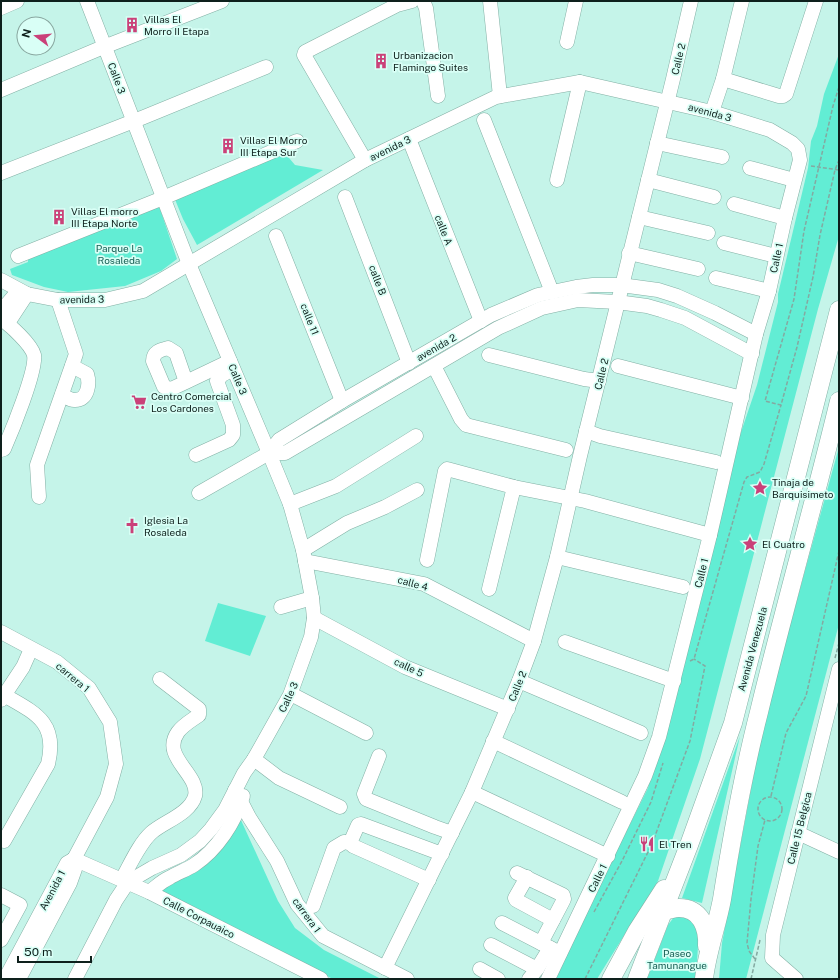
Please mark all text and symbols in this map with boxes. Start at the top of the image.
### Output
place label: Villas El Morro II Etapa [144,13,209,37]
north arrow [16,16,56,56]
building icon: Villas El Morro II Etapa [123,16,141,34]
text: N [19,27,33,39]
street label: Calle 2 [669,42,687,76]
place label: Urbanizacion Flamingo Suites [393,49,468,73]
building icon: Urbanizacion Flamingo Suites [372,52,390,70]
street label: Calle 3 [106,61,128,95]
street label: avenida 3 [687,100,733,124]
street label: avenida 3 [367,133,413,163]
place label: Villas El Morro III Etapa Sur [240,134,308,158]
building icon: Villas El Morro III Etapa Sur [219,137,237,155]
place label: Villas El morro III Etapa Norte [71,205,139,229]
building icon: Villas El morro III Etapa Norte [50,208,68,226]
street label: calle A [433,213,455,247]
park label: Parque La Rosaleda [96,242,142,266]
street label: Calle 1 [767,242,785,274]
street label: calle B [367,263,389,297]
street label: avenida 3 [60,293,104,305]
street label: calle 11 [298,302,322,336]
street label: avenida 2 [414,331,458,363]
street label: Calle 2 [592,357,610,391]
street label: Calle 3 [226,362,250,396]
place label: Centro Comercial Los Cardones [151,390,232,414]
supermarket icon: Centro Comercial Los Cardones [130,393,148,411]
place label: Tinaja de Barquisimeto [772,476,834,500]
place icon: Tinaja de Barquisimeto [751,479,769,497]
place label: Iglesia La Rosaleda [144,514,188,538]
church icon: Iglesia La Rosaleda [123,517,141,535]
place icon: El Cuatro [741,535,759,553]
place label: El Cuatro [762,538,805,550]
street label: Calle 1 [692,557,710,589]
street label: calle 4 [397,573,429,593]
street label: Avenida Venezuela [735,605,769,693]
street label: calle 5 [392,655,426,679]
street label: carrera 1 [54,660,92,694]
street label: Calle 2 [505,669,529,703]
street label: Calle 3 [276,680,300,714]
street label: Calle 15 Belgica [784,791,814,865]
restaurant icon: El Tren [638,835,656,853]
place label: El Tren [659,838,692,850]
street label: Calle 1 [585,862,609,894]
street label: Avenida 1 [37,868,67,912]
street label: Calle Corpauaico [161,894,237,940]
street label: carrera 1 [290,895,324,935]
scale bar [18,938,91,964]
text: 50 m [24,945,52,959]
park label: Paseo Tamunangue [647,947,707,971]

